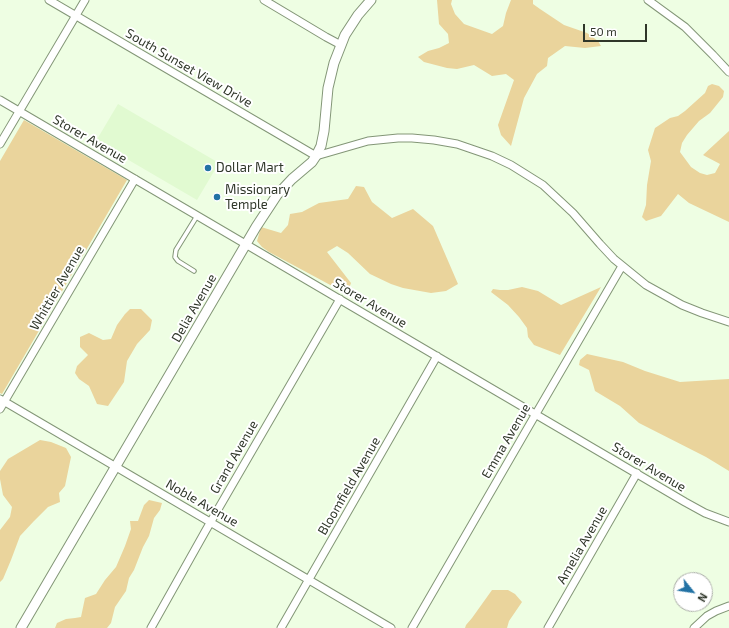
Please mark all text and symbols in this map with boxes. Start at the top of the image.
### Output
scale bar [585,16,649,42]
text: 50 m [590,24,617,38]
street label: South Sunset View Drive [123,25,255,111]
street label: Storer Avenue [50,111,130,167]
place label: Dollar Mart [216,160,284,176]
marker: Dollar Mart [203,163,213,173]
place label: Missionary Temple [225,182,290,213]
marker: Missionary Temple [212,192,222,202]
street label: Whittier Avenue [27,243,87,333]
street label: Delia Avenue [168,271,220,345]
street label: Storer Avenue [330,275,410,331]
street label: Emma Avenue [478,401,534,481]
street label: Grand Avenue [207,418,261,496]
street label: Bloomfield Avenue [315,434,383,538]
street label: Storer Avenue [609,439,689,495]
street label: Noble Avenue [163,476,241,530]
street label: Amelia Avenue [553,503,611,587]
north arrow [673,572,713,612]
text: N [695,591,711,604]

